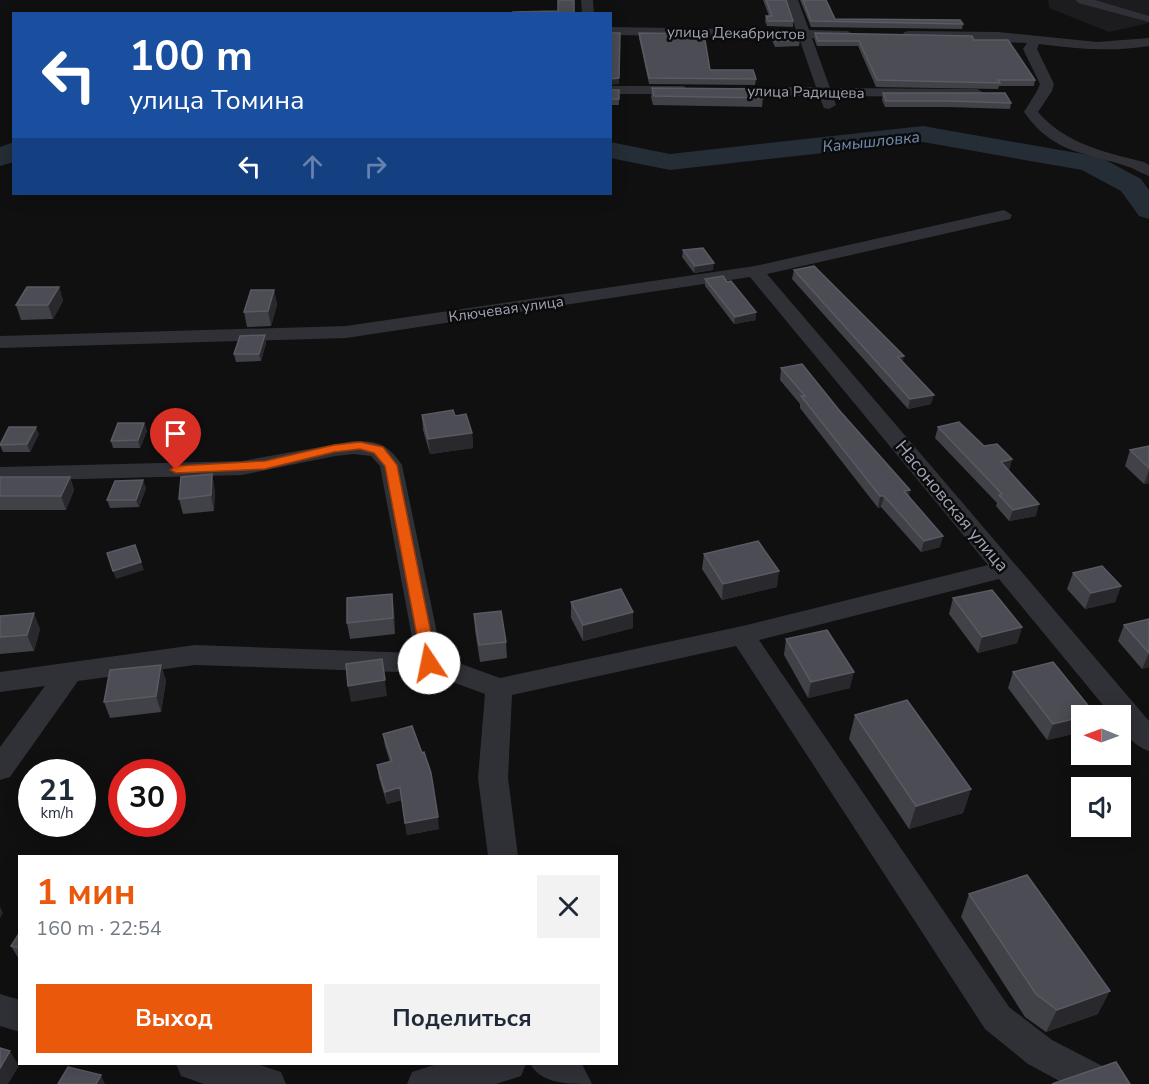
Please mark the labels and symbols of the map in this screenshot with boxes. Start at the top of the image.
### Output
street label: улица Декабристов [667,22,805,44]
street label: улица Радищева [747,81,865,103]
water label: Камышловка [821,126,921,158]
street label: Ключевая улица [447,291,565,327]
pin [150,408,201,470]
street label: Насоновская улица [890,435,1014,577]
position arrow [397,631,461,695]
north arrow [1071,705,1131,765]
speed limit sign: 30 [108,759,186,837]

